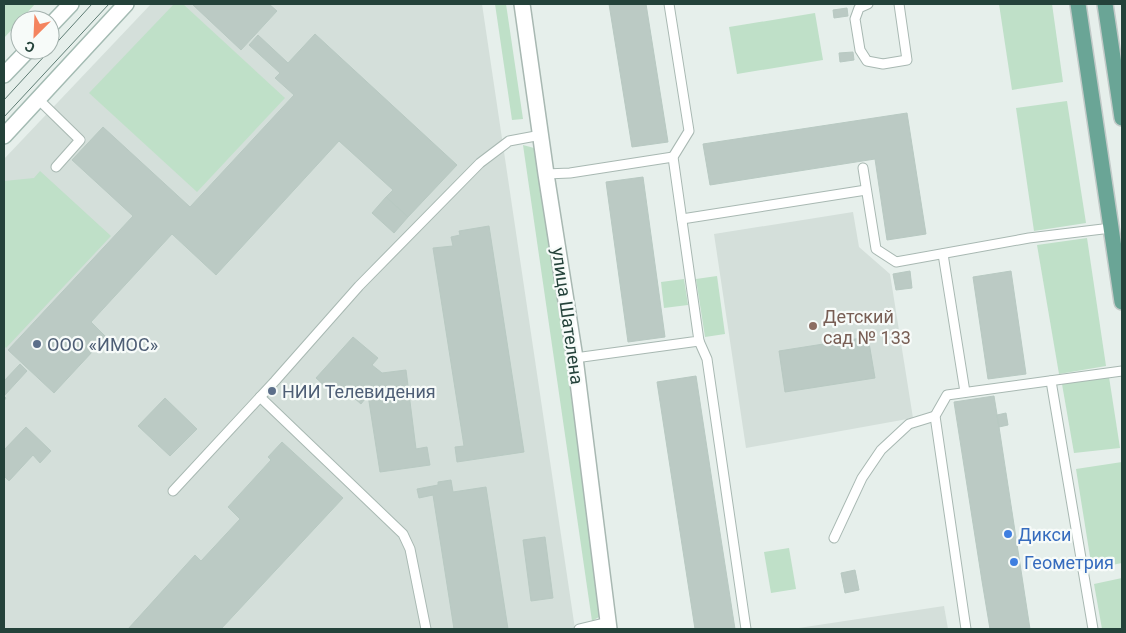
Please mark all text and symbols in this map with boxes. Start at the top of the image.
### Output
north arrow [10,10,60,60]
text: С [22,38,37,56]
street label: улица Шателена [548,246,588,386]
place label: Детский сад № 133 [823,306,911,348]
marker: Детский сад № 133 [807,320,819,332]
place label: ООО «ИМОС» [47,334,158,355]
marker: ООО «ИМОС» [31,338,43,350]
place label: НИИ Телевидения [282,381,436,402]
marker: НИИ Телевидения [266,385,278,397]
place label: Дикси [1018,524,1071,545]
marker: Дикси [1002,528,1014,540]
place label: Геометрия [1024,552,1114,573]
marker: Геометрия [1008,556,1020,568]

